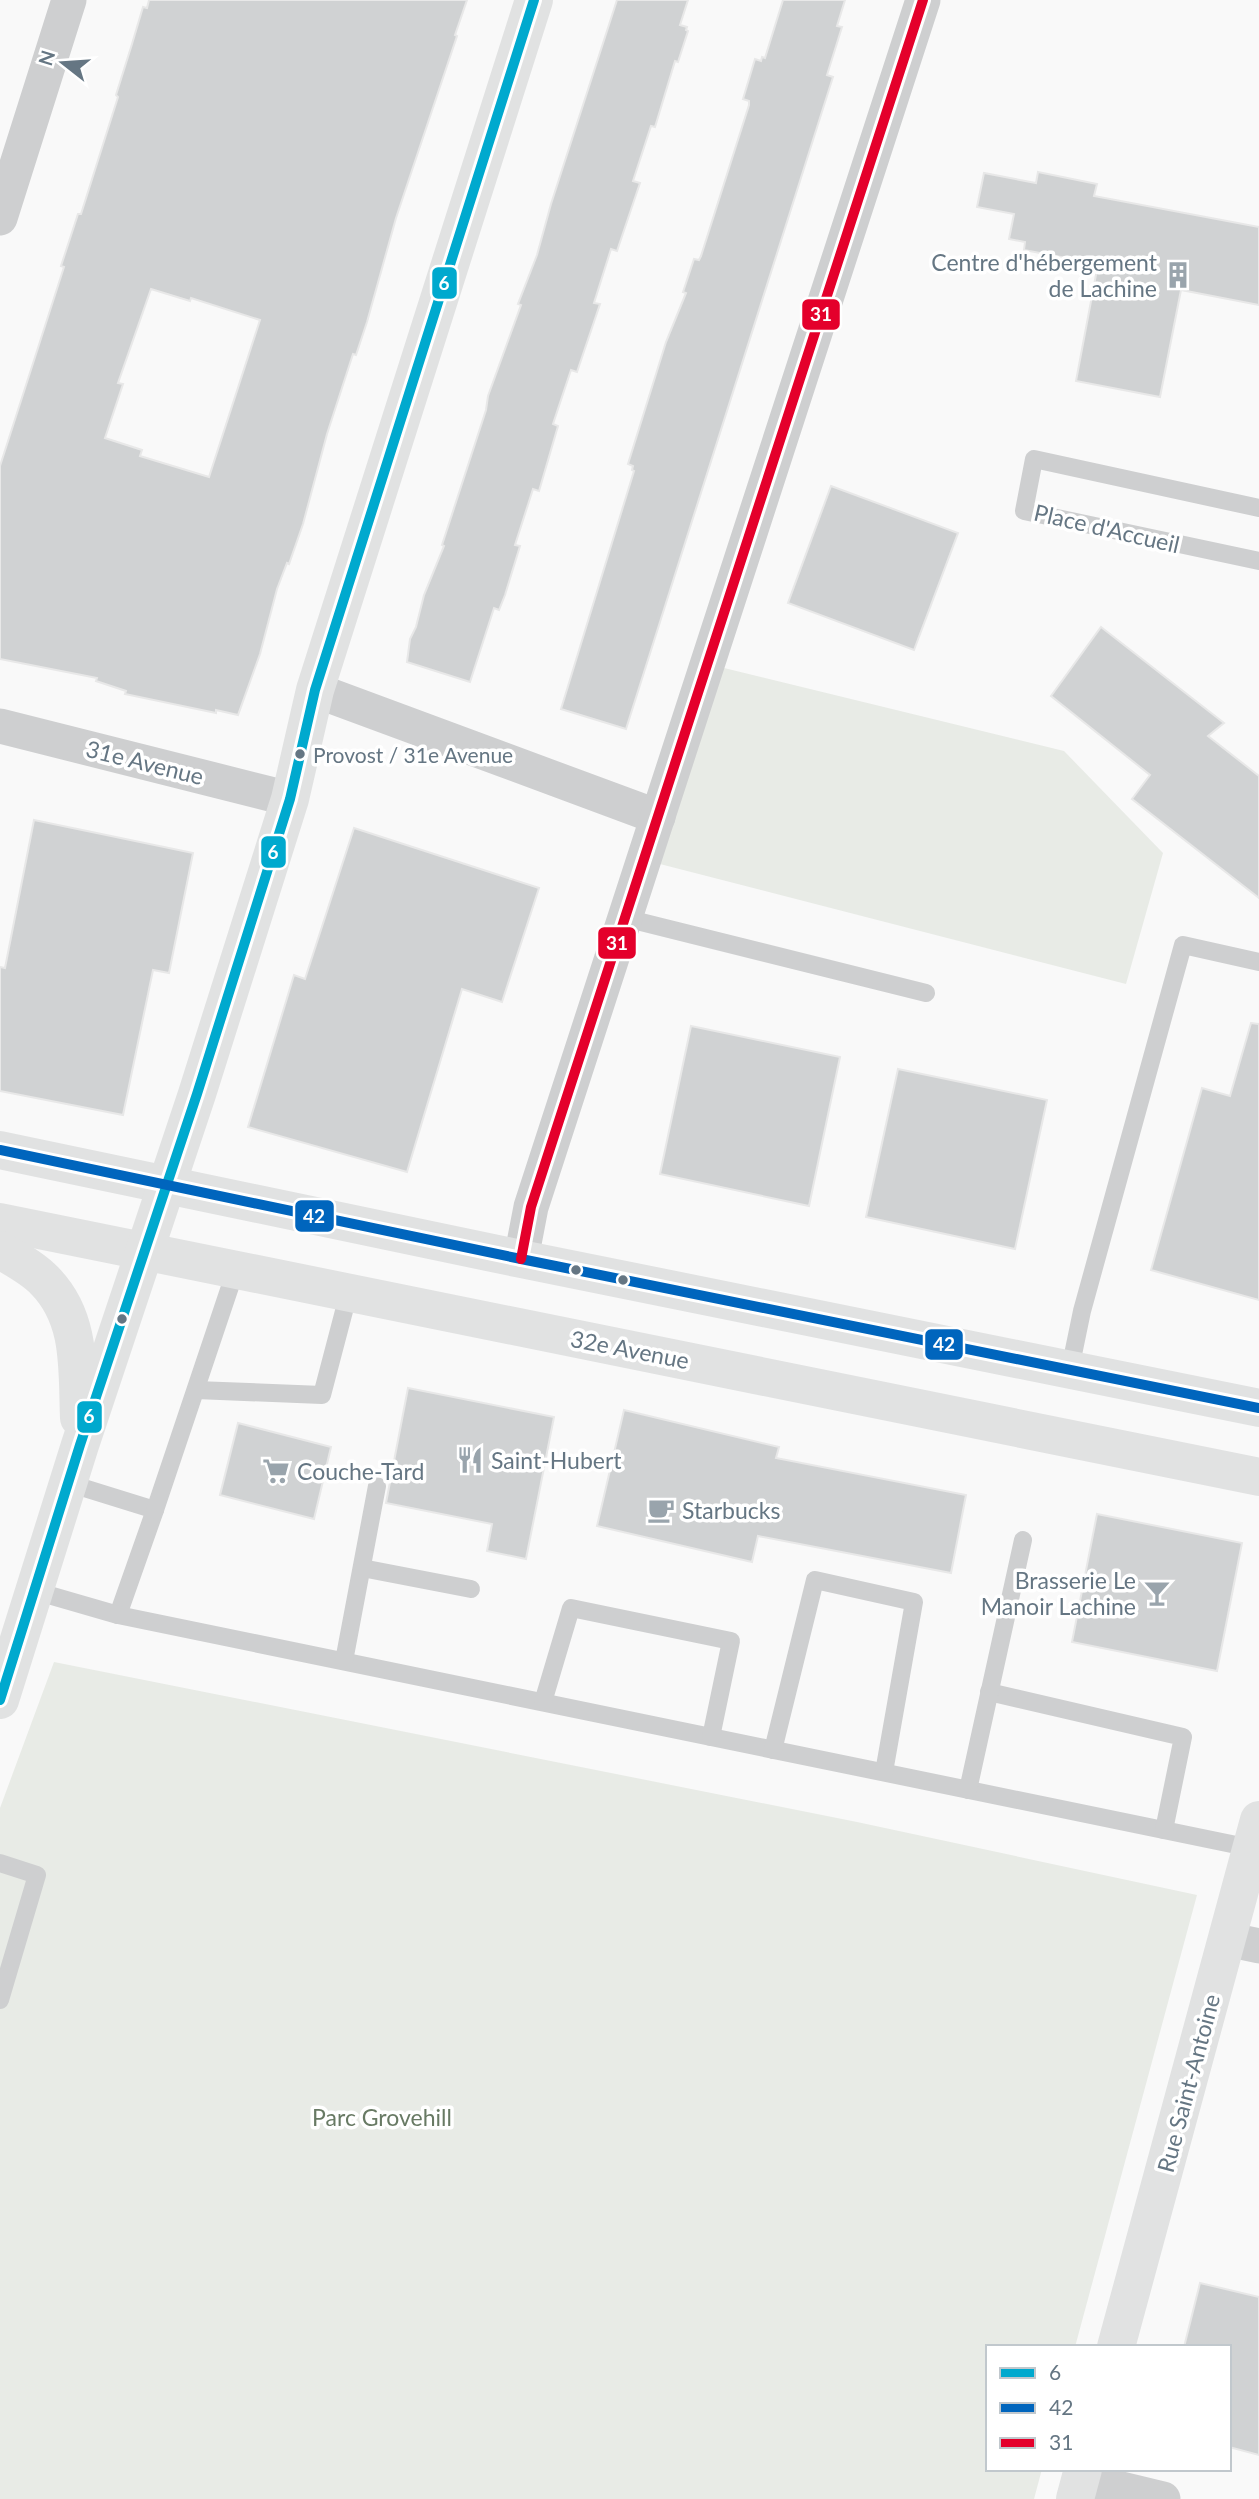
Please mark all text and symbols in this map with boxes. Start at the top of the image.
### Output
north arrow [28,28,98,98]
text: N [33,48,59,68]
place label: Centre d'hébergement de Lachine [931,248,1158,302]
building icon: Centre d'hébergement de Lachine [1163,260,1193,290]
line badge: 6 [431,266,458,300]
text: 6 [438,271,450,294]
line badge: 31 [801,298,841,331]
text: 31 [810,302,832,325]
street label: Place d'Accueil [1031,498,1183,558]
street label: 31e Avenue [83,734,207,790]
place label: Provost / 31e Avenue [313,742,513,767]
marker: Provost / 31e Avenue [293,747,307,761]
line badge: 6 [260,835,287,869]
text: 6 [267,840,279,863]
line badge: 31 [597,926,637,960]
text: 31 [606,931,628,954]
line badge: 42 [294,1199,335,1233]
text: 42 [303,1204,325,1227]
unlabelled marker [569,1263,583,1277]
unlabelled marker [616,1273,630,1287]
unlabelled marker [115,1312,129,1326]
street label: 32e Avenue [568,1324,692,1374]
line badge: 42 [924,1328,964,1361]
text: 42 [933,1332,955,1355]
line badge: 6 [76,1400,103,1434]
text: 6 [83,1404,95,1427]
restaurant icon: Saint-Hubert [455,1445,485,1475]
place label: Saint-Hubert [491,1446,622,1474]
supermarket icon: Couche-Tard [261,1456,291,1486]
place label: Couche-Tard [297,1457,424,1485]
cafe icon: Starbucks [646,1495,676,1525]
place label: Starbucks [682,1496,780,1524]
place label: Brasserie Le Manoir Lachine [981,1566,1136,1620]
bar icon: Brasserie Le Manoir Lachine [1142,1578,1172,1608]
street label: Rue Saint-Antoine [1151,1991,1225,2175]
park label: Parc Grovehill [312,2103,452,2131]
legend [986,2345,1231,2471]
text: 6 [1049,2359,1061,2384]
text: 42 [1049,2394,1073,2419]
text: 31 [1049,2429,1073,2454]

